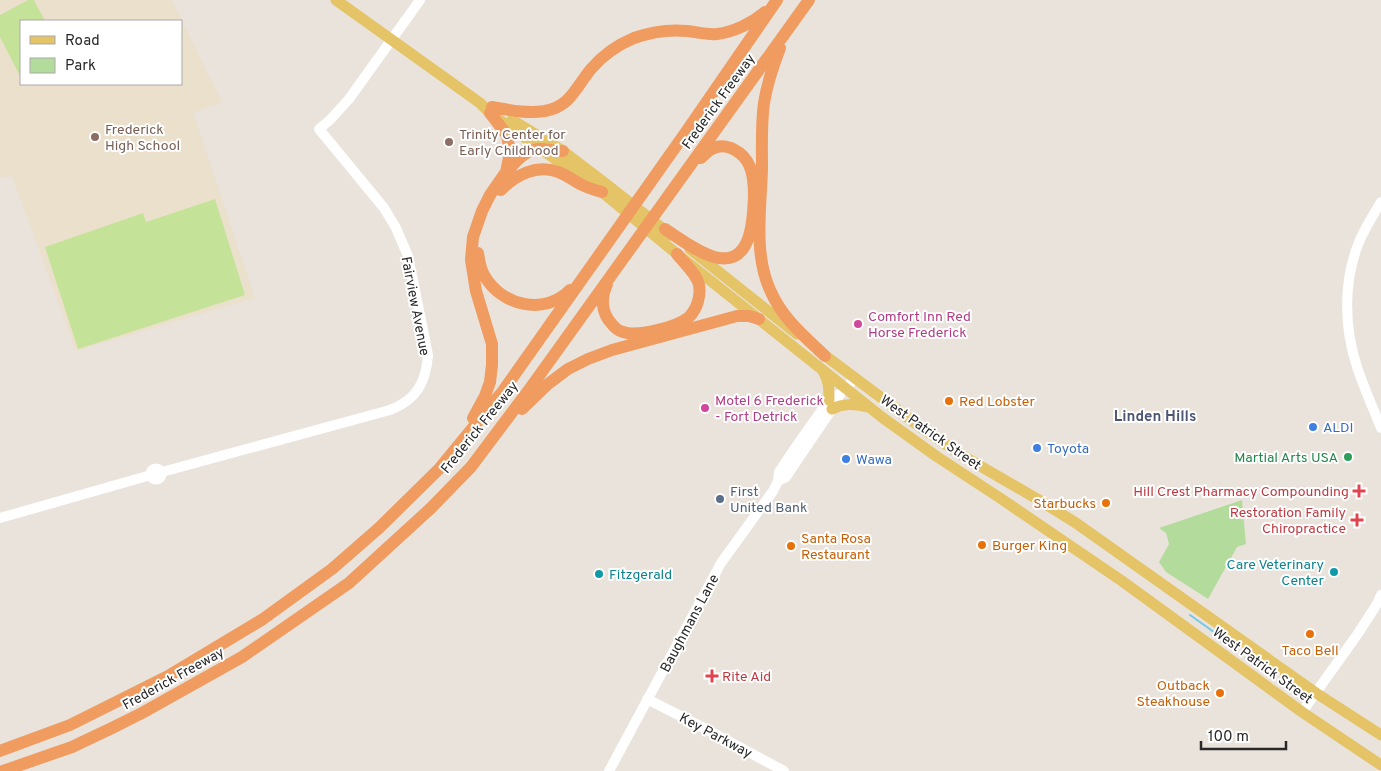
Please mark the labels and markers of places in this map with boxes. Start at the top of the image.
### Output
place label: Frederick High School [105,122,180,155]
place label: Trinity Center for Early Childhood [459,127,566,160]
marker: Frederick High School [89,131,101,143]
marker: Trinity Center for Early Childhood [443,136,455,148]
place label: Comfort Inn Red Horse Frederick [868,309,971,342]
marker: Comfort Inn Red Horse Frederick [852,318,864,330]
place label: Motel 6 Frederick - Fort Detrick [715,393,824,426]
place label: Red Lobster [959,394,1036,411]
marker: Red Lobster [943,395,955,407]
marker: Motel 6 Frederick - Fort Detrick [699,402,711,414]
place label: ALDI [1323,420,1354,437]
marker: ALDI [1307,421,1319,433]
place label: Toyota [1047,441,1089,458]
marker: Toyota [1031,442,1043,454]
place label: Martial Arts USA [1234,450,1338,467]
marker: Martial Arts USA [1342,451,1354,463]
place label: Wawa [856,452,892,469]
marker: Wawa [840,453,852,465]
place label: First United Bank [730,484,807,517]
place label: Hill Crest Pharmacy Compounding [1133,484,1349,501]
marker: Hill Crest Pharmacy Compounding [1353,485,1365,497]
marker: First United Bank [714,493,726,505]
place label: Starbucks [1033,496,1096,513]
marker: Starbucks [1100,497,1112,509]
place label: Restoration Family Chiropractice [1230,505,1346,538]
marker: Restoration Family Chiropractice [1350,513,1364,527]
place label: Santa Rosa Restaurant [801,531,871,564]
place label: Burger King [992,538,1067,555]
marker: Burger King [976,539,988,551]
marker: Santa Rosa Restaurant [785,540,797,552]
place label: Care Veterinary Center [1227,557,1325,590]
marker: Care Veterinary Center [1328,566,1340,578]
place label: Fitzgerald [609,567,672,584]
marker: Fitzgerald [593,568,605,580]
marker: Taco Bell [1304,628,1316,640]
place label: Taco Bell [1281,643,1339,660]
place label: Rite Aid [722,669,771,686]
marker: Rite Aid [706,670,718,682]
place label: Outback Steakhouse [1137,678,1210,711]
marker: Outback Steakhouse [1214,687,1226,699]

